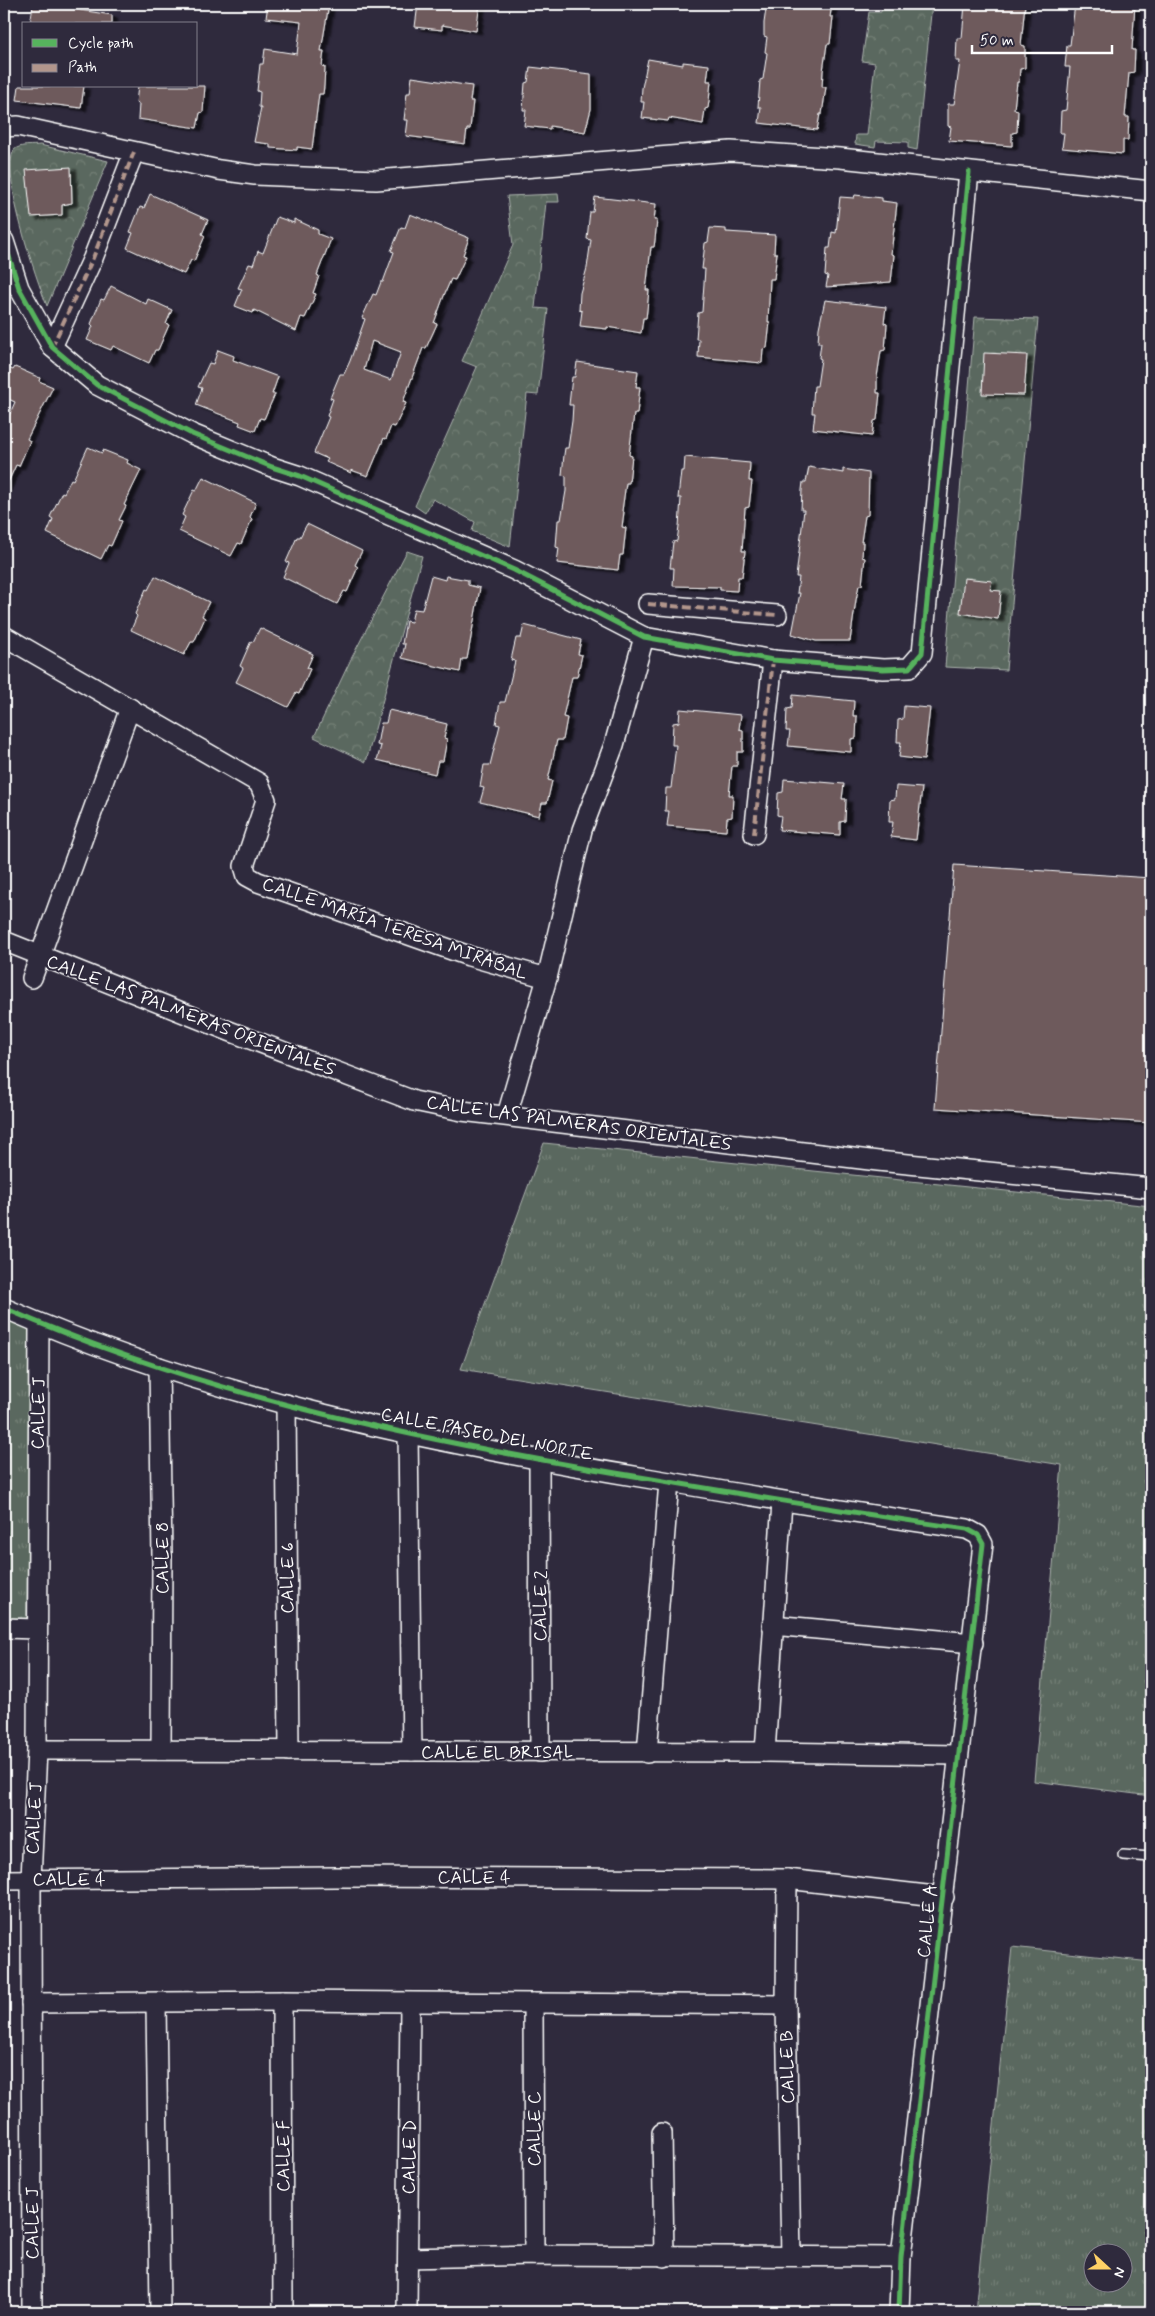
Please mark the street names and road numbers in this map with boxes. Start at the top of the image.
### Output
street label: CALLE MARÍA TERESA MIRABAL [259,872,531,986]
street label: CALLE LAS PALMERAS ORIENTALES [43,950,339,1082]
street label: CALLE LAS PALMERAS ORIENTALES [425,1091,733,1157]
street label: CALLE J [26,1376,52,1450]
street label: CALLE PASEO DEL NORTE [379,1403,595,1467]
street label: CALLE 8 [151,1522,175,1594]
street label: CALLE 6 [276,1542,300,1614]
street label: CALLE 2 [529,1570,553,1642]
street label: CALLE EL BRISAL [421,1741,573,1765]
street label: CALLE J [21,1781,49,1855]
street label: CALLE 4 [438,1866,510,1890]
street label: CALLE 4 [33,1868,105,1892]
street label: CALLE A [912,1883,944,1959]
street label: CALLE B [775,2030,801,2104]
street label: CALLE C [523,2091,547,2167]
street label: CALLE D [397,2119,423,2195]
street label: CALLE F [272,2120,296,2192]
street label: CALLE J [21,2187,45,2259]

